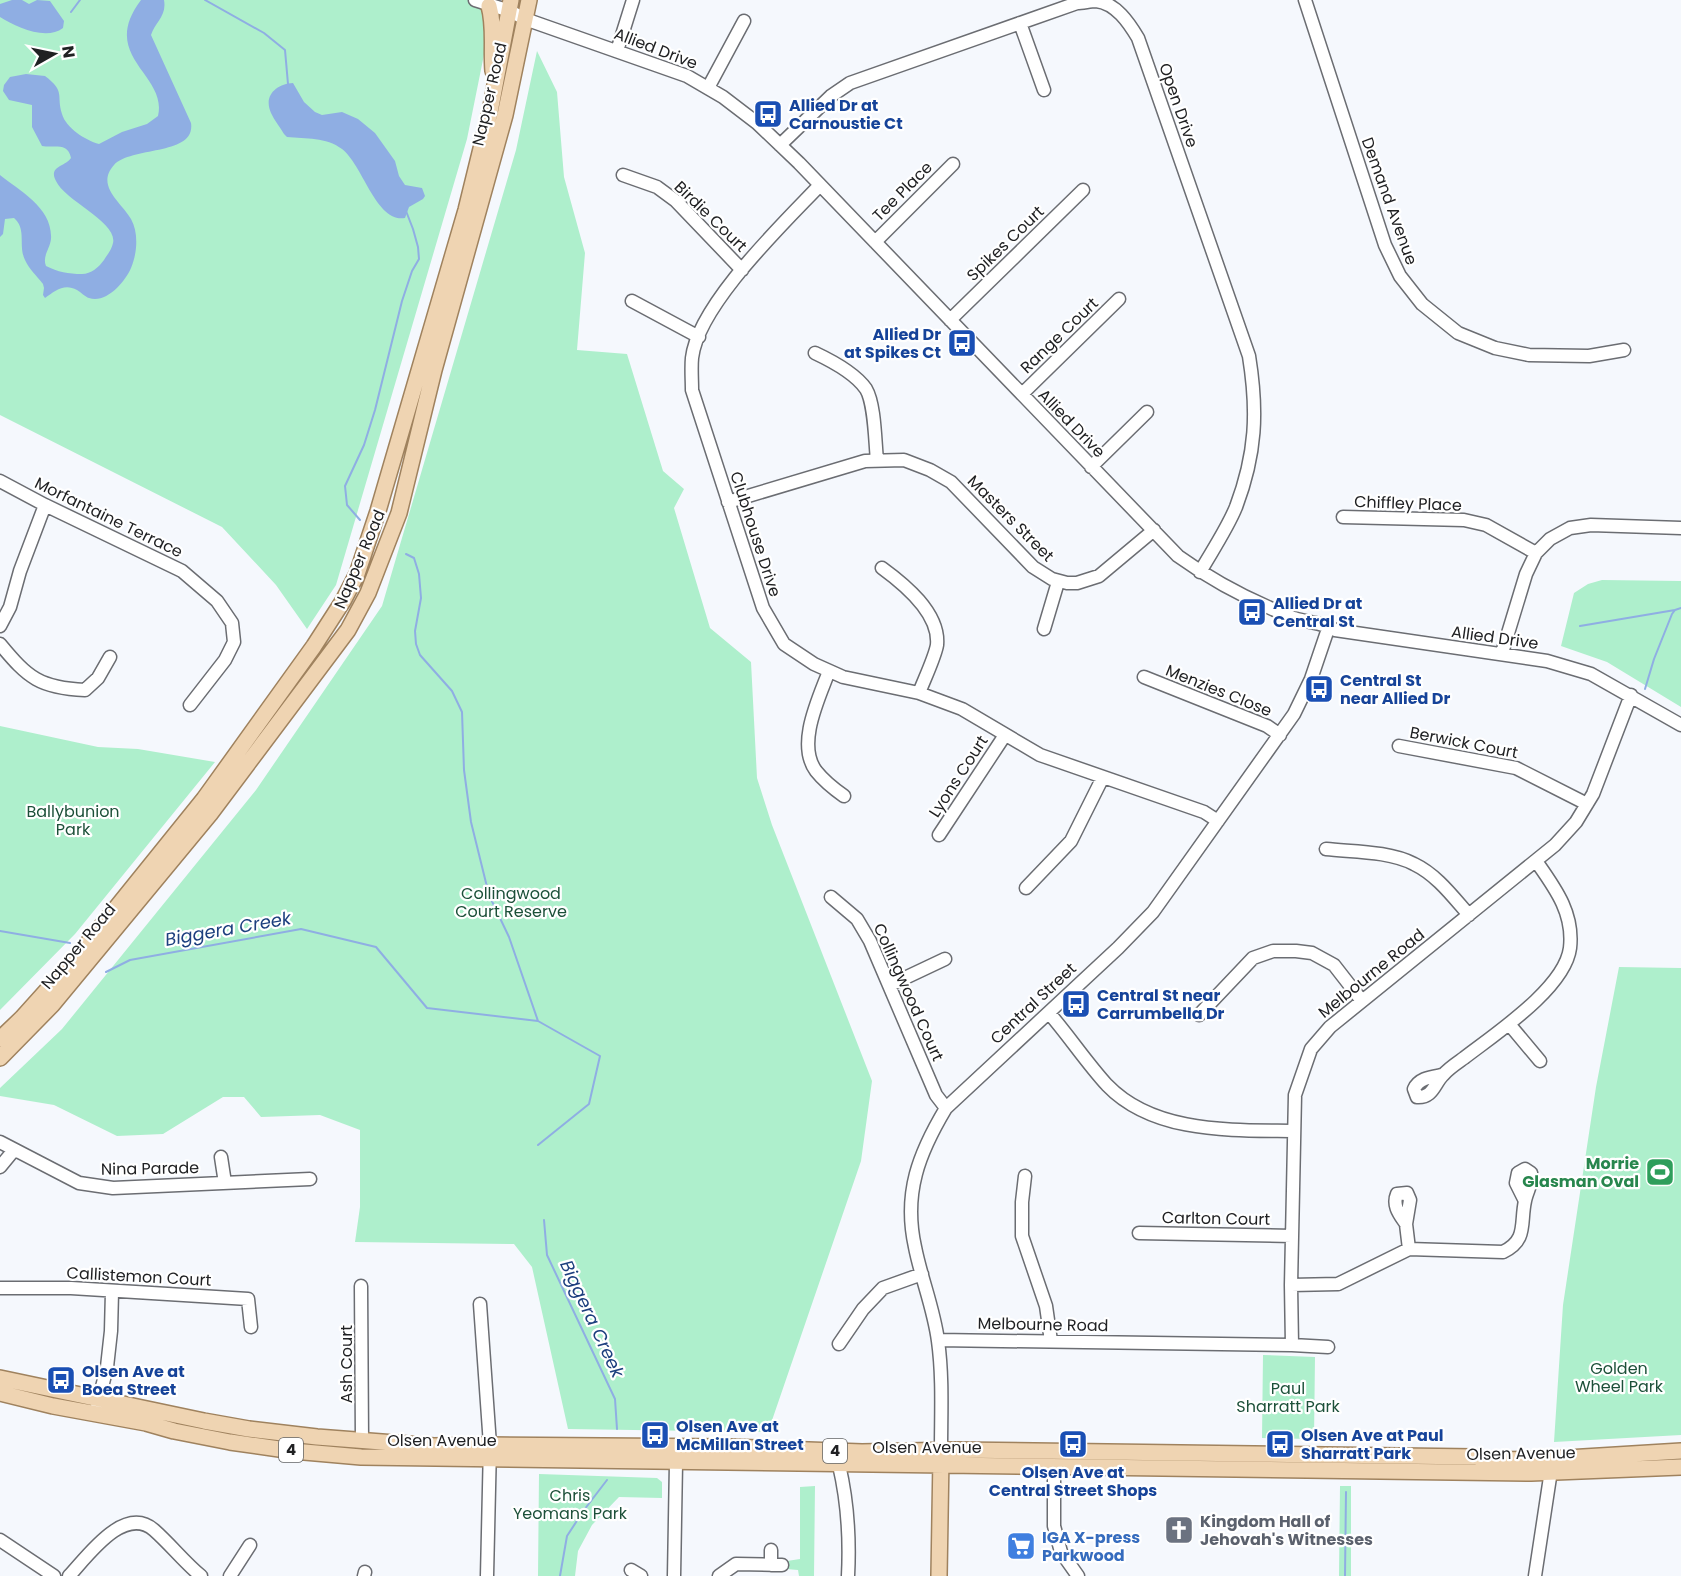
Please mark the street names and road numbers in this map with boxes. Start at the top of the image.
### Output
street label: Allied Drive [611,22,701,75]
street label: Napper Road [466,40,513,148]
street label: Open Drive [1153,60,1204,151]
street label: Demand Avenue [1356,134,1423,268]
street label: Tee Place [867,156,938,227]
street label: Birdie Court [669,176,752,257]
street label: Spikes Court [962,200,1049,286]
street label: Range Court [1015,292,1104,379]
street label: Allied Drive [1033,384,1110,463]
street label: Clubhouse Drive [724,468,787,600]
street label: Masters Street [962,470,1059,567]
street label: Morfantaine Terrace [31,472,187,563]
street label: Chiffley Place [1354,490,1462,517]
street label: Napper Road [328,506,391,612]
street label: Allied Drive [1450,620,1540,655]
street label: Menzies Close [1162,659,1275,722]
street label: Berwick Court [1408,721,1520,764]
street label: Lyons Court [923,731,994,822]
street label: Napper Road [36,899,121,994]
street label: Collingwood Court [868,920,949,1065]
street label: Melbourne Road [1313,923,1429,1024]
street label: Central Street [985,957,1082,1049]
street label: Nina Parade [101,1156,199,1181]
street label: Carlton Court [1162,1206,1270,1231]
street label: Callistemon Court [66,1261,212,1292]
street label: Melbourne Road [977,1312,1109,1337]
street label: Ash Court [335,1325,358,1403]
street label: Olsen Avenue [387,1429,497,1452]
street label: Olsen Avenue [872,1436,982,1459]
road number: 4 [279,1438,303,1462]
road number: 4 [823,1439,847,1463]
street label: Olsen Avenue [1466,1441,1576,1466]

